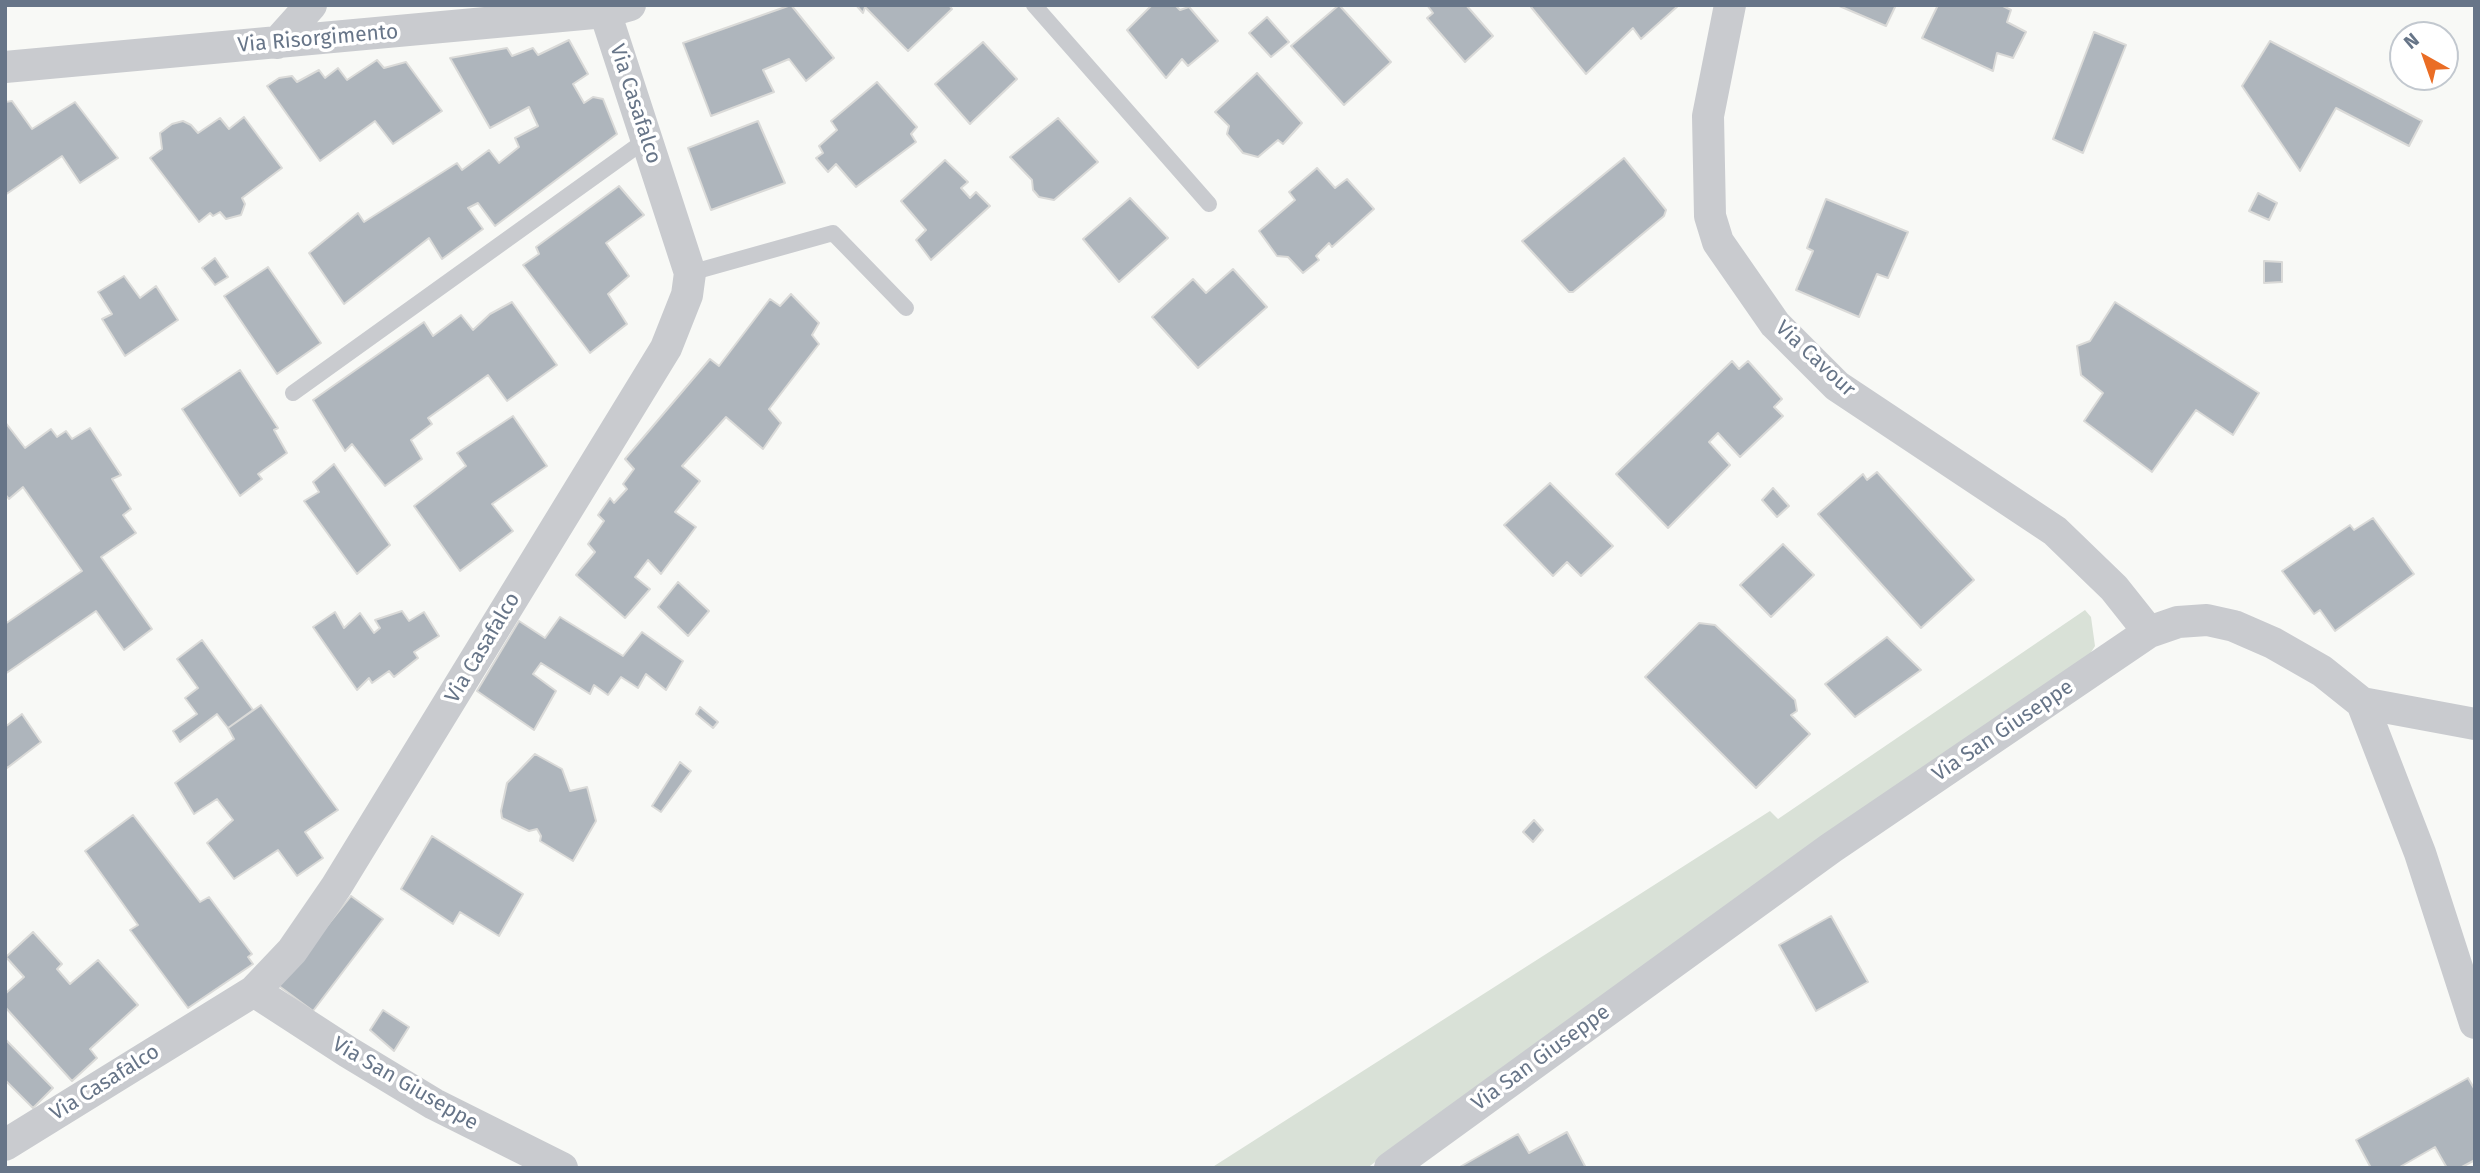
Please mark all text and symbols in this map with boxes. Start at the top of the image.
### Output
street label: Via Risorgimento [237,19,399,59]
north arrow [2389,21,2459,91]
text: N [2399,28,2424,54]
street label: Via Casafalco [604,41,666,167]
street label: Via Cavour [1770,316,1860,402]
street label: Via Casafalco [440,588,526,708]
street label: Via San Giuseppe [1928,675,2078,787]
street label: Via San Giuseppe [1467,1000,1615,1116]
street label: Via San Giuseppe [328,1032,482,1136]
street label: Via Casafalco [46,1039,164,1127]

